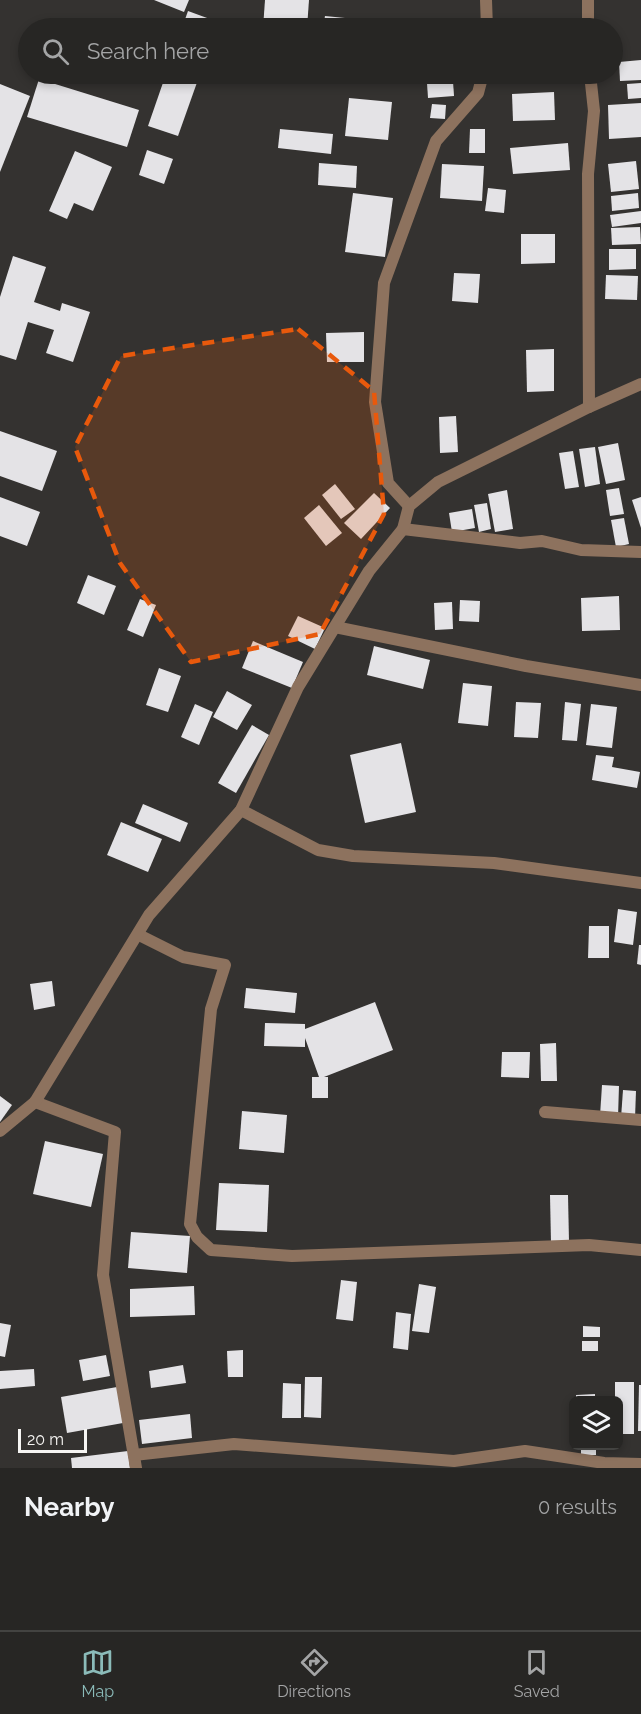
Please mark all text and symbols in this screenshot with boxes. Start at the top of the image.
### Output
search box [18,18,623,84]
icon: search [39,35,72,68]
text: Search here [87,38,209,64]
map controls [569,1396,623,1450]
button: layers [569,1396,623,1450]
scale bar [18,1426,87,1454]
text: 20 m [27,1430,64,1449]
text: Nearby [24,1492,114,1522]
text: 0 results [538,1495,617,1519]
tab: Map [81,1646,114,1701]
tab: Directions [277,1646,351,1701]
tab: Saved [514,1646,560,1701]

